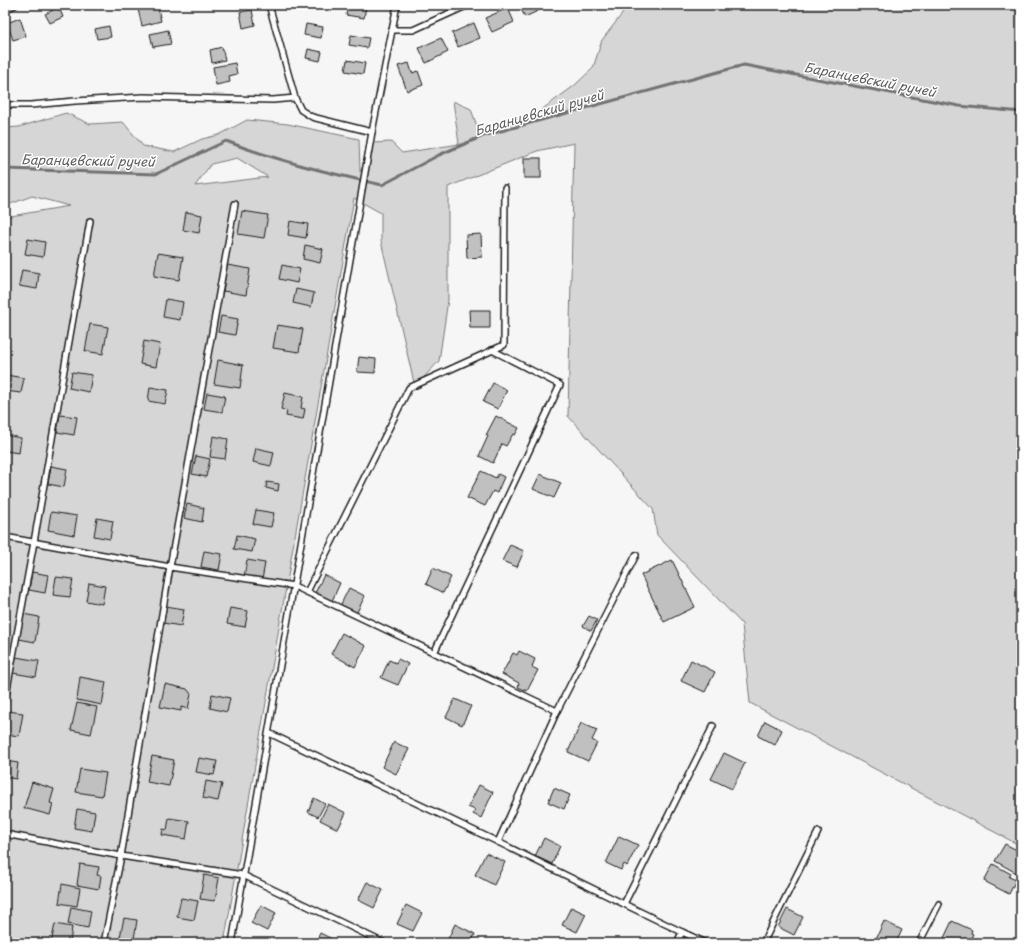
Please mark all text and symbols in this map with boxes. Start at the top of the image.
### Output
water label: Баранцевский ручей [803,57,939,101]
water label: Баранцевский ручей [472,84,607,140]
water label: Баранцевский ручей [21,149,156,171]

